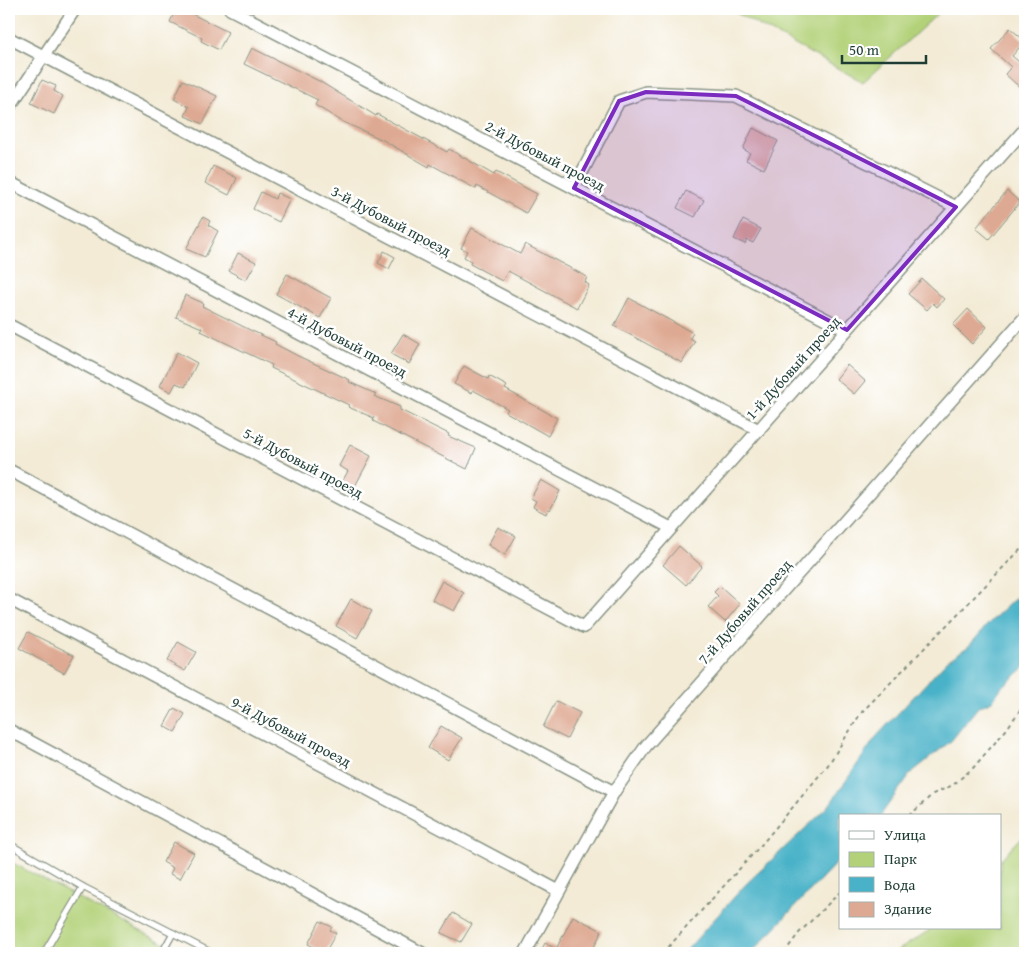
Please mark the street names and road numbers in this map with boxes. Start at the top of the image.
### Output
street label: 2-й Дубовый проезд [482,115,609,196]
street label: 3-й Дубовый проезд [328,180,455,261]
street label: 4-й Дубовый проезд [284,301,411,382]
street label: 1-й Дубовый проезд [740,311,845,424]
street label: 5-й Дубовый проезд [240,422,367,503]
street label: 7-й Дубовый проезд [693,555,796,669]
street label: 9-й Дубовый проезд [228,691,355,772]

